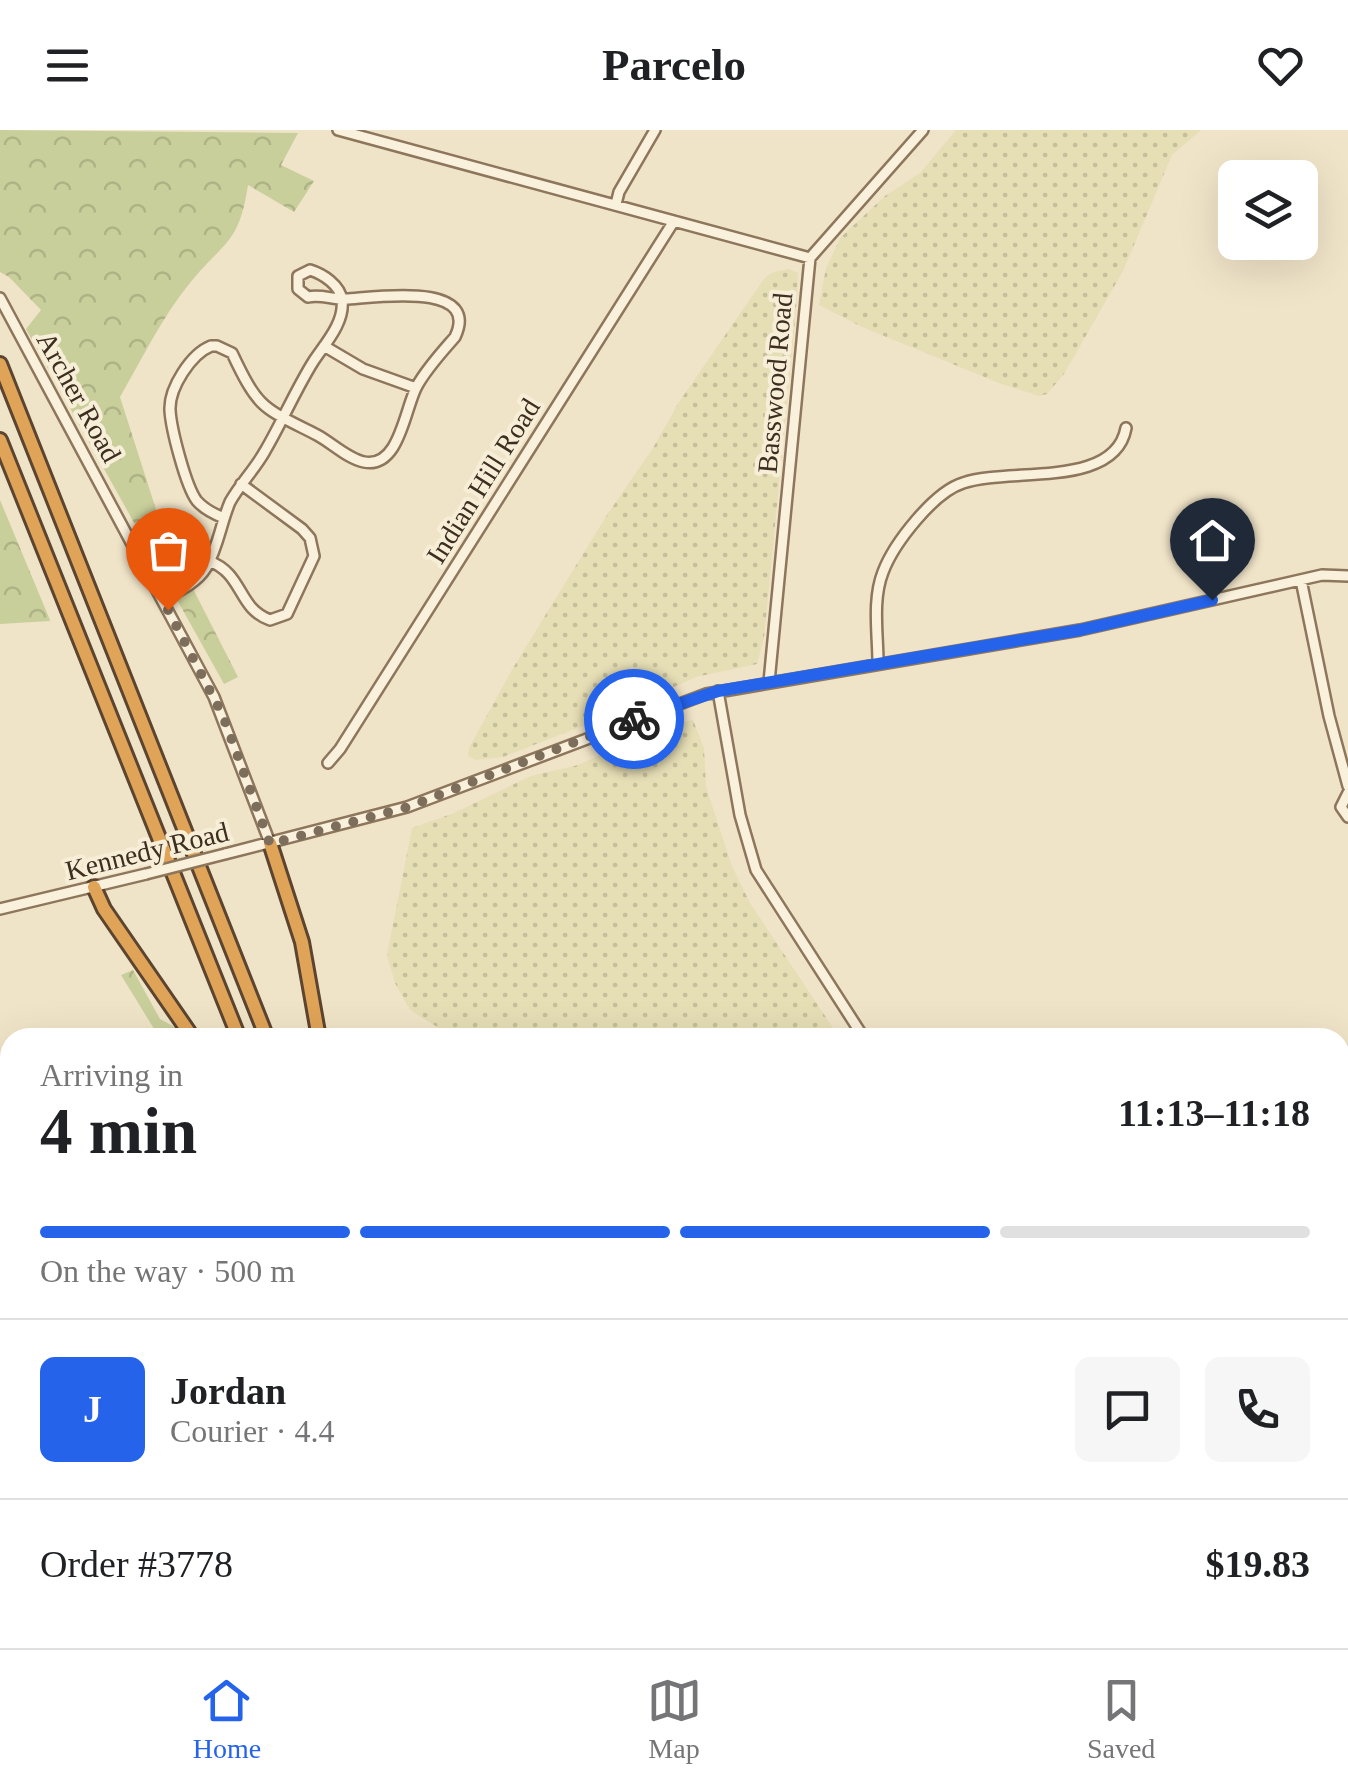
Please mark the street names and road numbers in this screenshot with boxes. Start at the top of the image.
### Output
street label: Basswood Road [752,291,798,475]
street label: Archer Road [31,327,127,467]
street label: Indian Hill Road [420,393,546,569]
street label: Kennedy Road [62,816,232,886]

